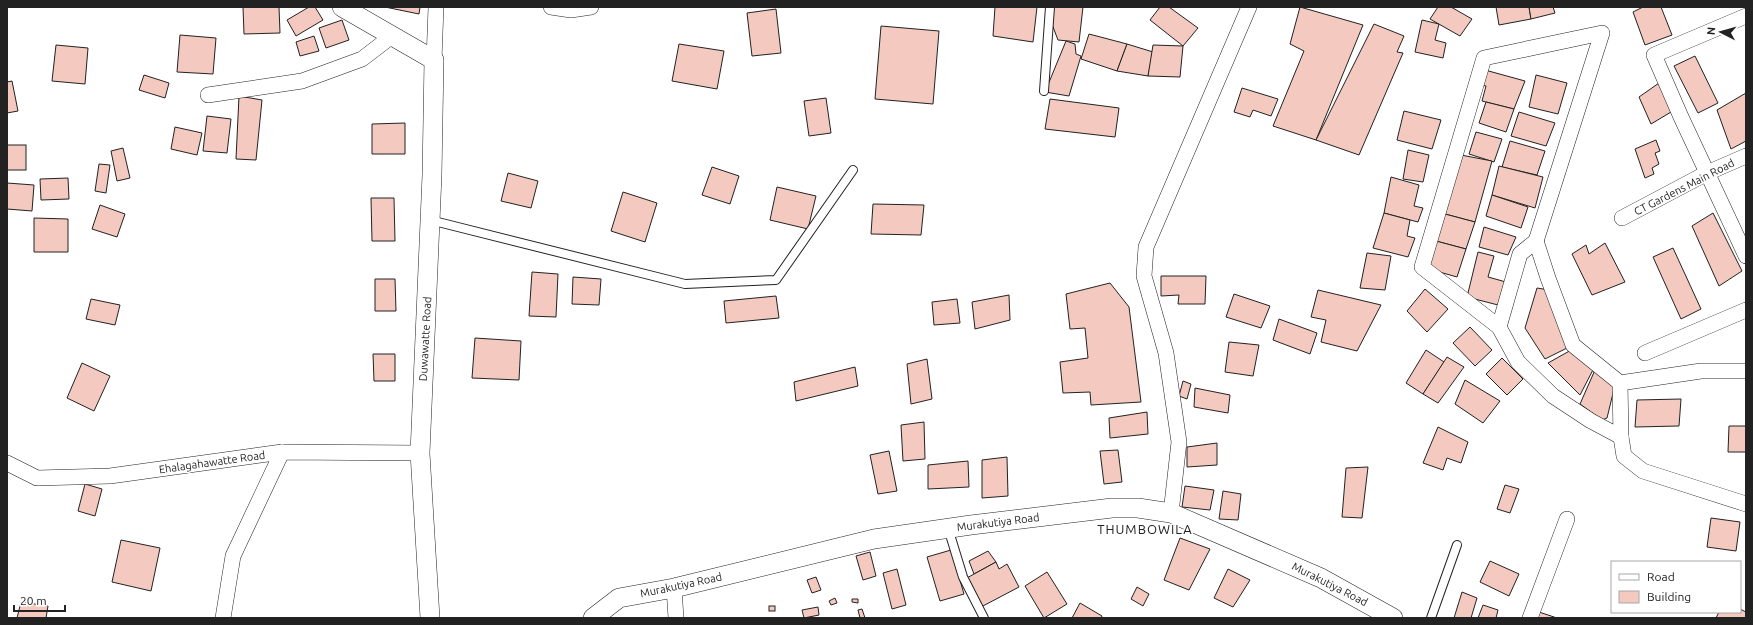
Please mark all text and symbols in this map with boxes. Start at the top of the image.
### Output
north arrow [1701,12,1741,52]
text: N [1705,26,1717,36]
street label: CT Gardens Main Road [1632,157,1736,217]
street label: Duwawatte Road [417,296,433,382]
street label: Ehalagahawatte Road [158,449,266,475]
street label: Murakutiya Road [956,511,1040,533]
district label: THUMBOWILA [1097,522,1193,536]
street label: Murakutiya Road [1290,560,1370,608]
legend [1611,561,1741,613]
street label: Murakutiya Road [639,570,723,600]
text: Road [1647,570,1675,583]
scale bar [14,587,65,613]
text: Building [1647,590,1691,603]
text: 20 m [20,594,47,607]

